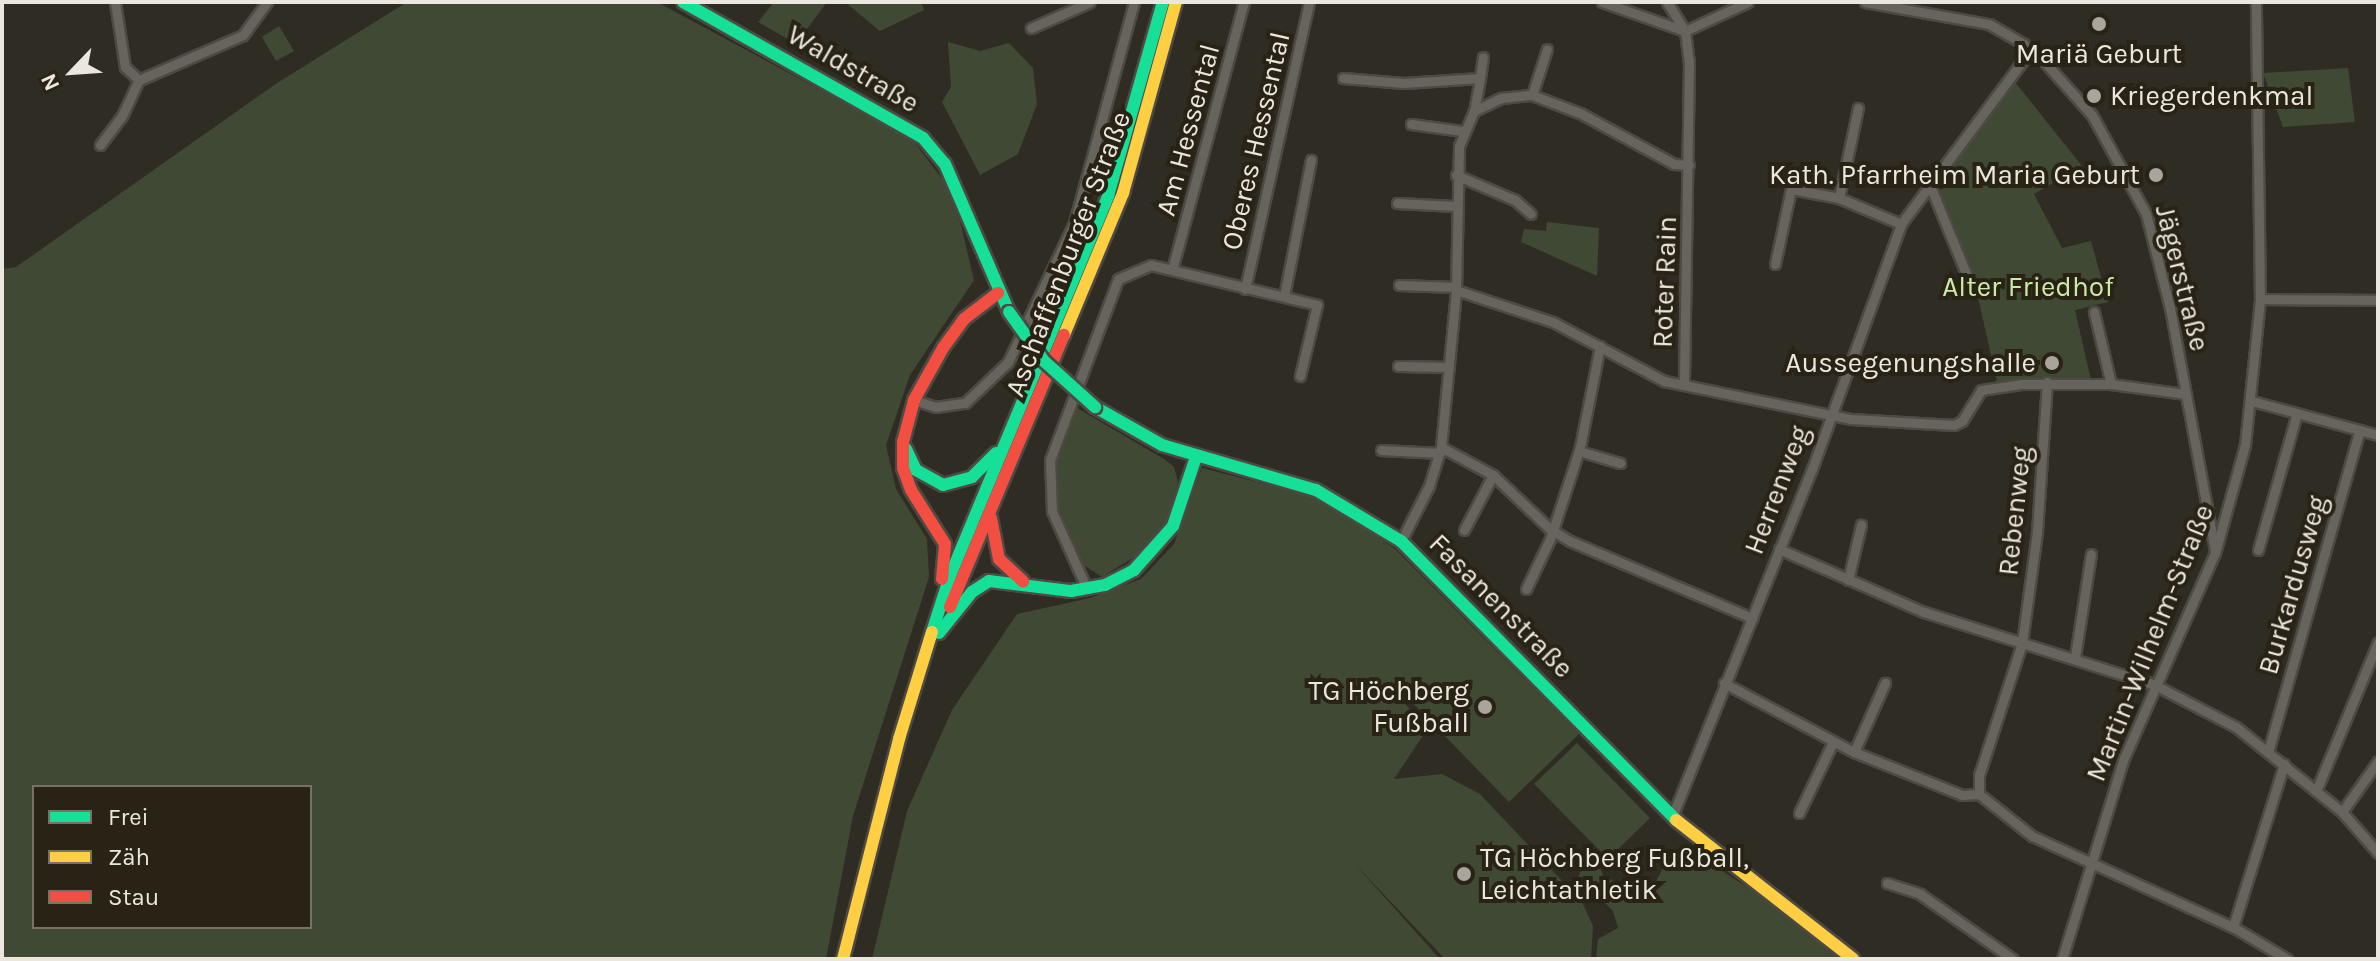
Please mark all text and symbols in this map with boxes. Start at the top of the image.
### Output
marker: Mariä Geburt [2090,15,2108,33]
street label: Waldstraße [781,18,925,120]
street label: Oberes Hessental [1215,29,1297,253]
north arrow [32,32,112,112]
place label: Mariä Geburt [2016,37,2182,71]
street label: Am Hessental [1149,40,1227,220]
text: N [35,69,65,95]
place label: Kriegerdenkmal [2110,79,2313,113]
marker: Kriegerdenkmal [2085,87,2103,105]
street label: Aschaffenburger Straße [998,107,1138,401]
place label: Kath. Pfarrheim Maria Geburt [1769,158,2140,192]
marker: Kath. Pfarrheim Maria Geburt [2147,166,2165,184]
street label: Jägerstraße [2148,201,2216,355]
street label: Roter Rain [1646,215,1684,349]
park label: Alter Friedhof [1942,270,2114,304]
place label: Aussegenungshalle [1785,346,2036,380]
marker: Aussegenungshalle [2043,354,2061,372]
street label: Herrenweg [1737,421,1817,559]
street label: Rebenweg [1992,445,2038,577]
street label: Burkardusweg [2251,492,2335,678]
street label: Martin-Wilhelm-Straße [2079,500,2221,786]
street label: Fasanenstraße [1422,527,1580,685]
place label: TG Höchberg Fußball [1308,674,1469,740]
marker: TG Höchberg Fußball [1476,698,1494,716]
legend [32,785,312,929]
text: Frei [108,803,149,831]
place label: TG Höchberg Fußball, Leichtathletik [1480,841,1749,907]
text: Zäh [108,843,150,871]
marker: TG Höchberg Fußball, Leichtathletik [1455,865,1473,883]
text: Stau [108,883,159,911]

